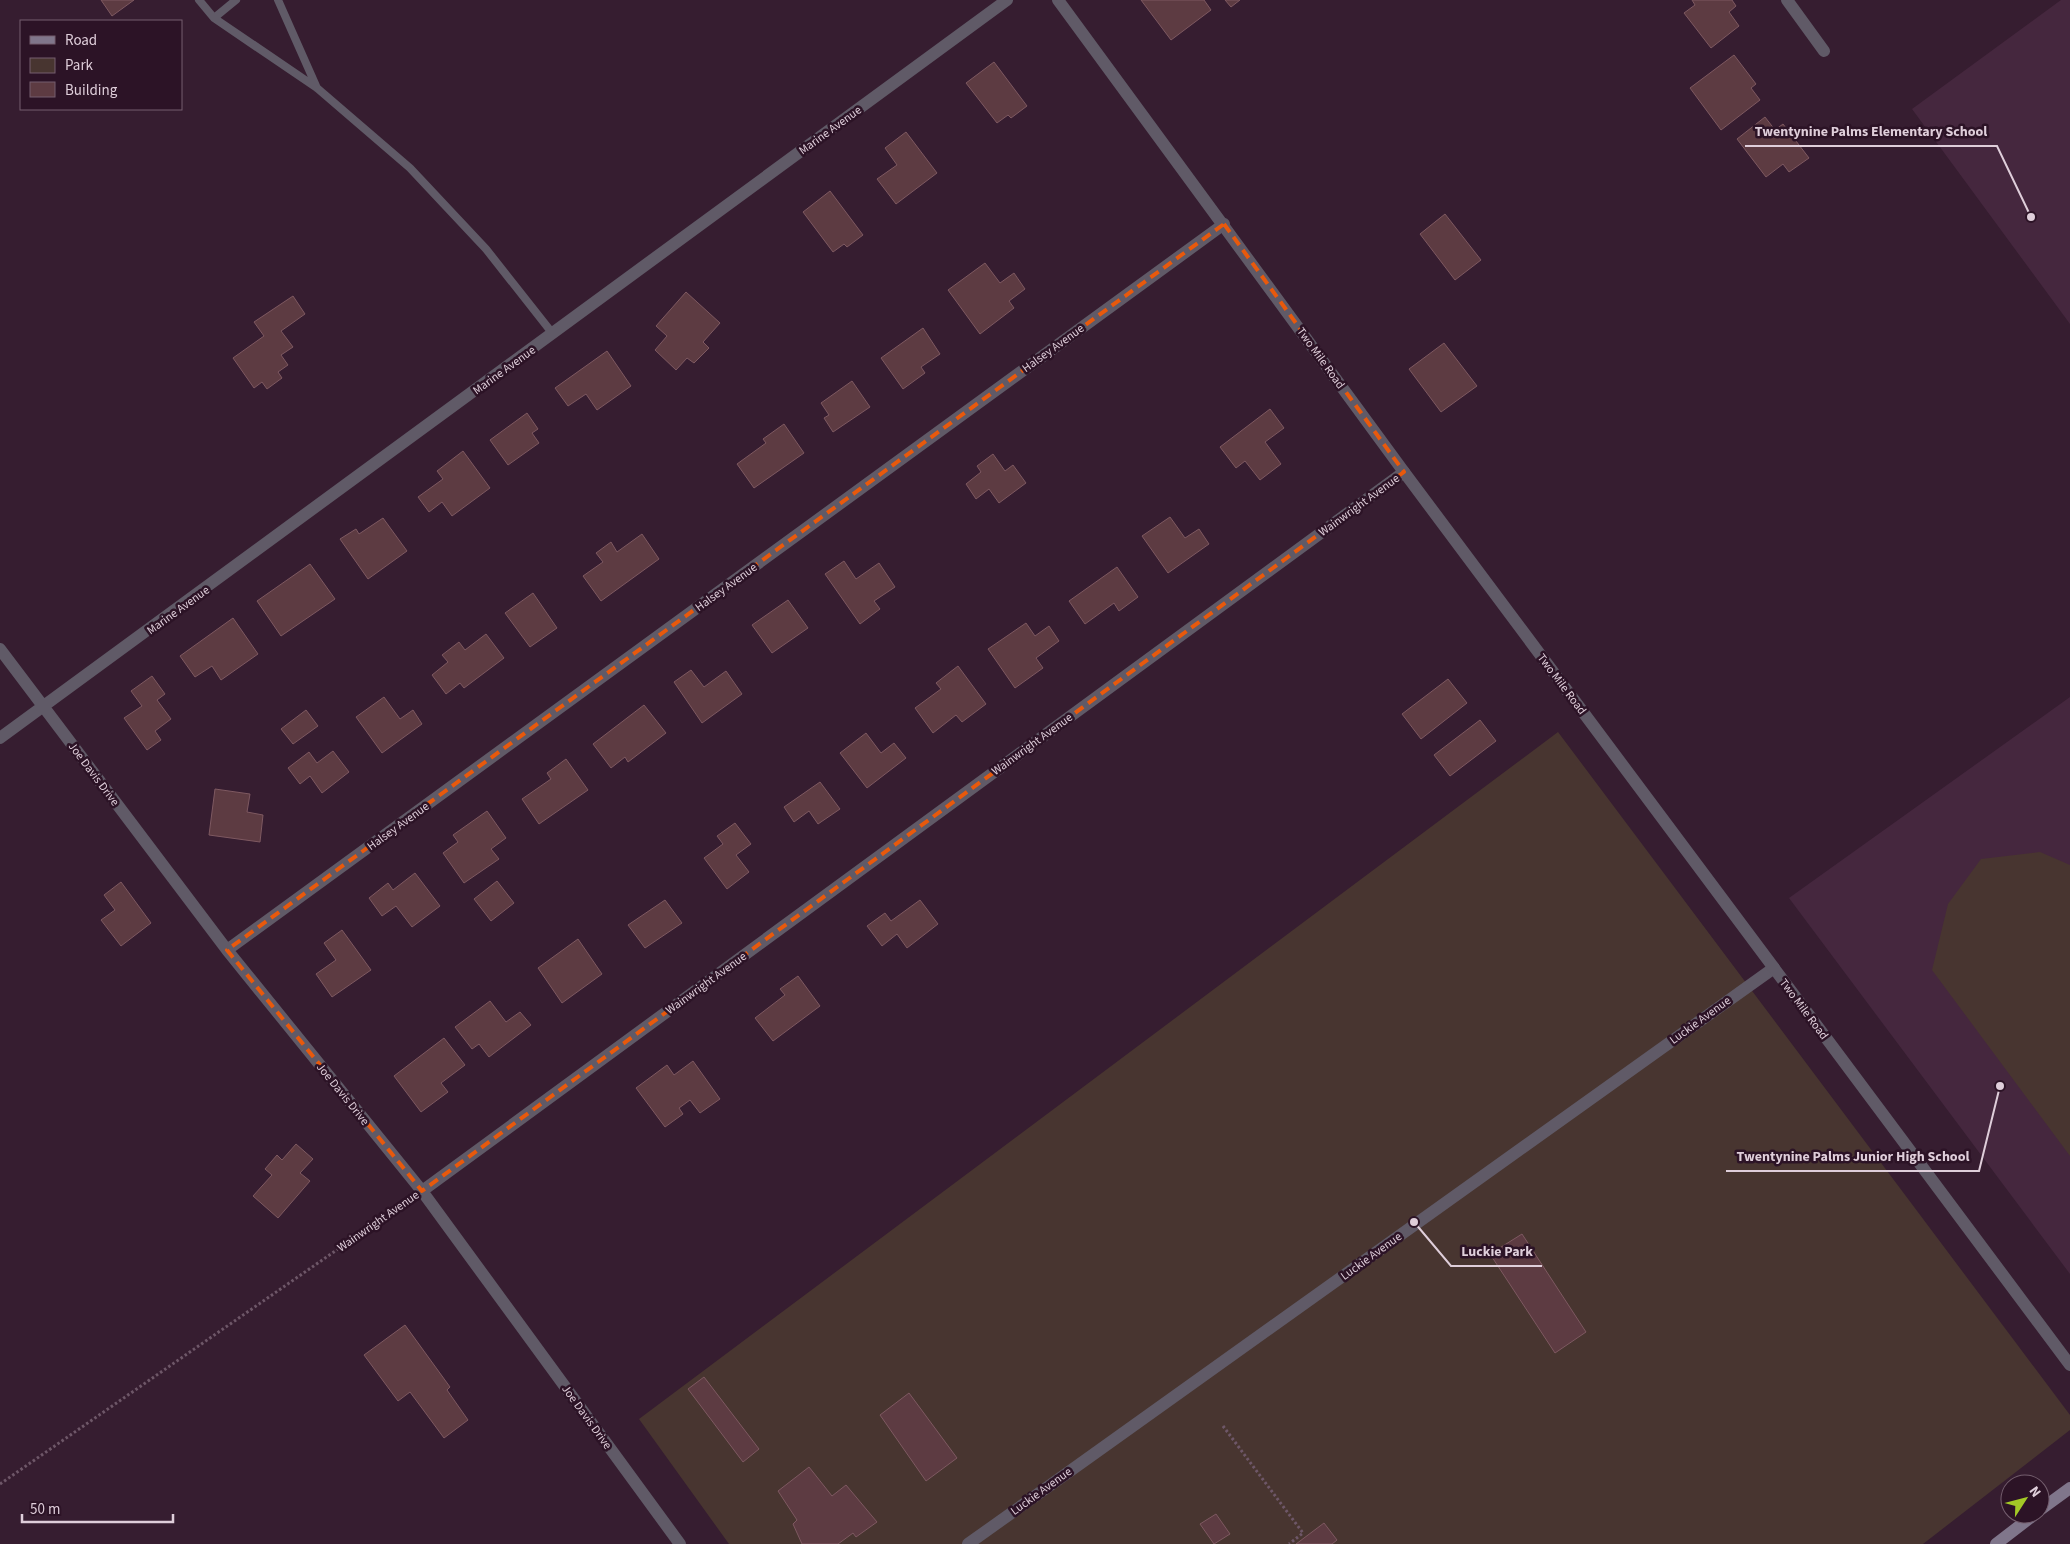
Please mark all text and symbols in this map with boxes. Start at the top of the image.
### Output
legend [20,20,182,110]
text: Road [65,30,97,51]
text: Park [65,55,94,76]
text: Building [65,80,118,101]
street label: Marine Avenue [795,102,865,159]
callout: Twentynine Palms Elementary School [1745,117,1997,146]
text: Twentynine Palms Elementary School [1755,122,1987,142]
street label: Halsey Avenue [1019,320,1088,377]
street label: Two Mile Road [1292,324,1349,393]
street label: Marine Avenue [469,342,539,399]
street label: Wainwright Avenue [1315,470,1403,541]
street label: Halsey Avenue [692,559,761,616]
street label: Marine Avenue [143,582,213,639]
street label: Two Mile Road [1533,650,1590,718]
street label: Wainwright Avenue [988,709,1076,780]
street label: Joe Davis Drive [64,739,123,810]
street label: Halsey Avenue [364,798,433,855]
street label: Wainwright Avenue [662,948,750,1019]
street label: Two Mile Road [1775,975,1832,1043]
street label: Luckie Avenue [1666,992,1734,1048]
street label: Joe Davis Drive [312,1059,373,1129]
callout: Twentynine Palms Junior High School [1726,1142,1979,1171]
text: Twentynine Palms Junior High School [1737,1147,1969,1167]
street label: Wainwright Avenue [334,1187,423,1256]
street label: Luckie Avenue [1337,1228,1405,1284]
callout: Luckie Park [1451,1237,1542,1266]
text: Luckie Park [1461,1242,1533,1262]
street label: Joe Davis Drive [557,1382,616,1453]
street label: Luckie Avenue [1007,1463,1075,1519]
north arrow [2000,1474,2050,1524]
text: N [2024,1482,2046,1502]
scale bar [22,1492,174,1524]
text: 50 m [30,1499,60,1520]

